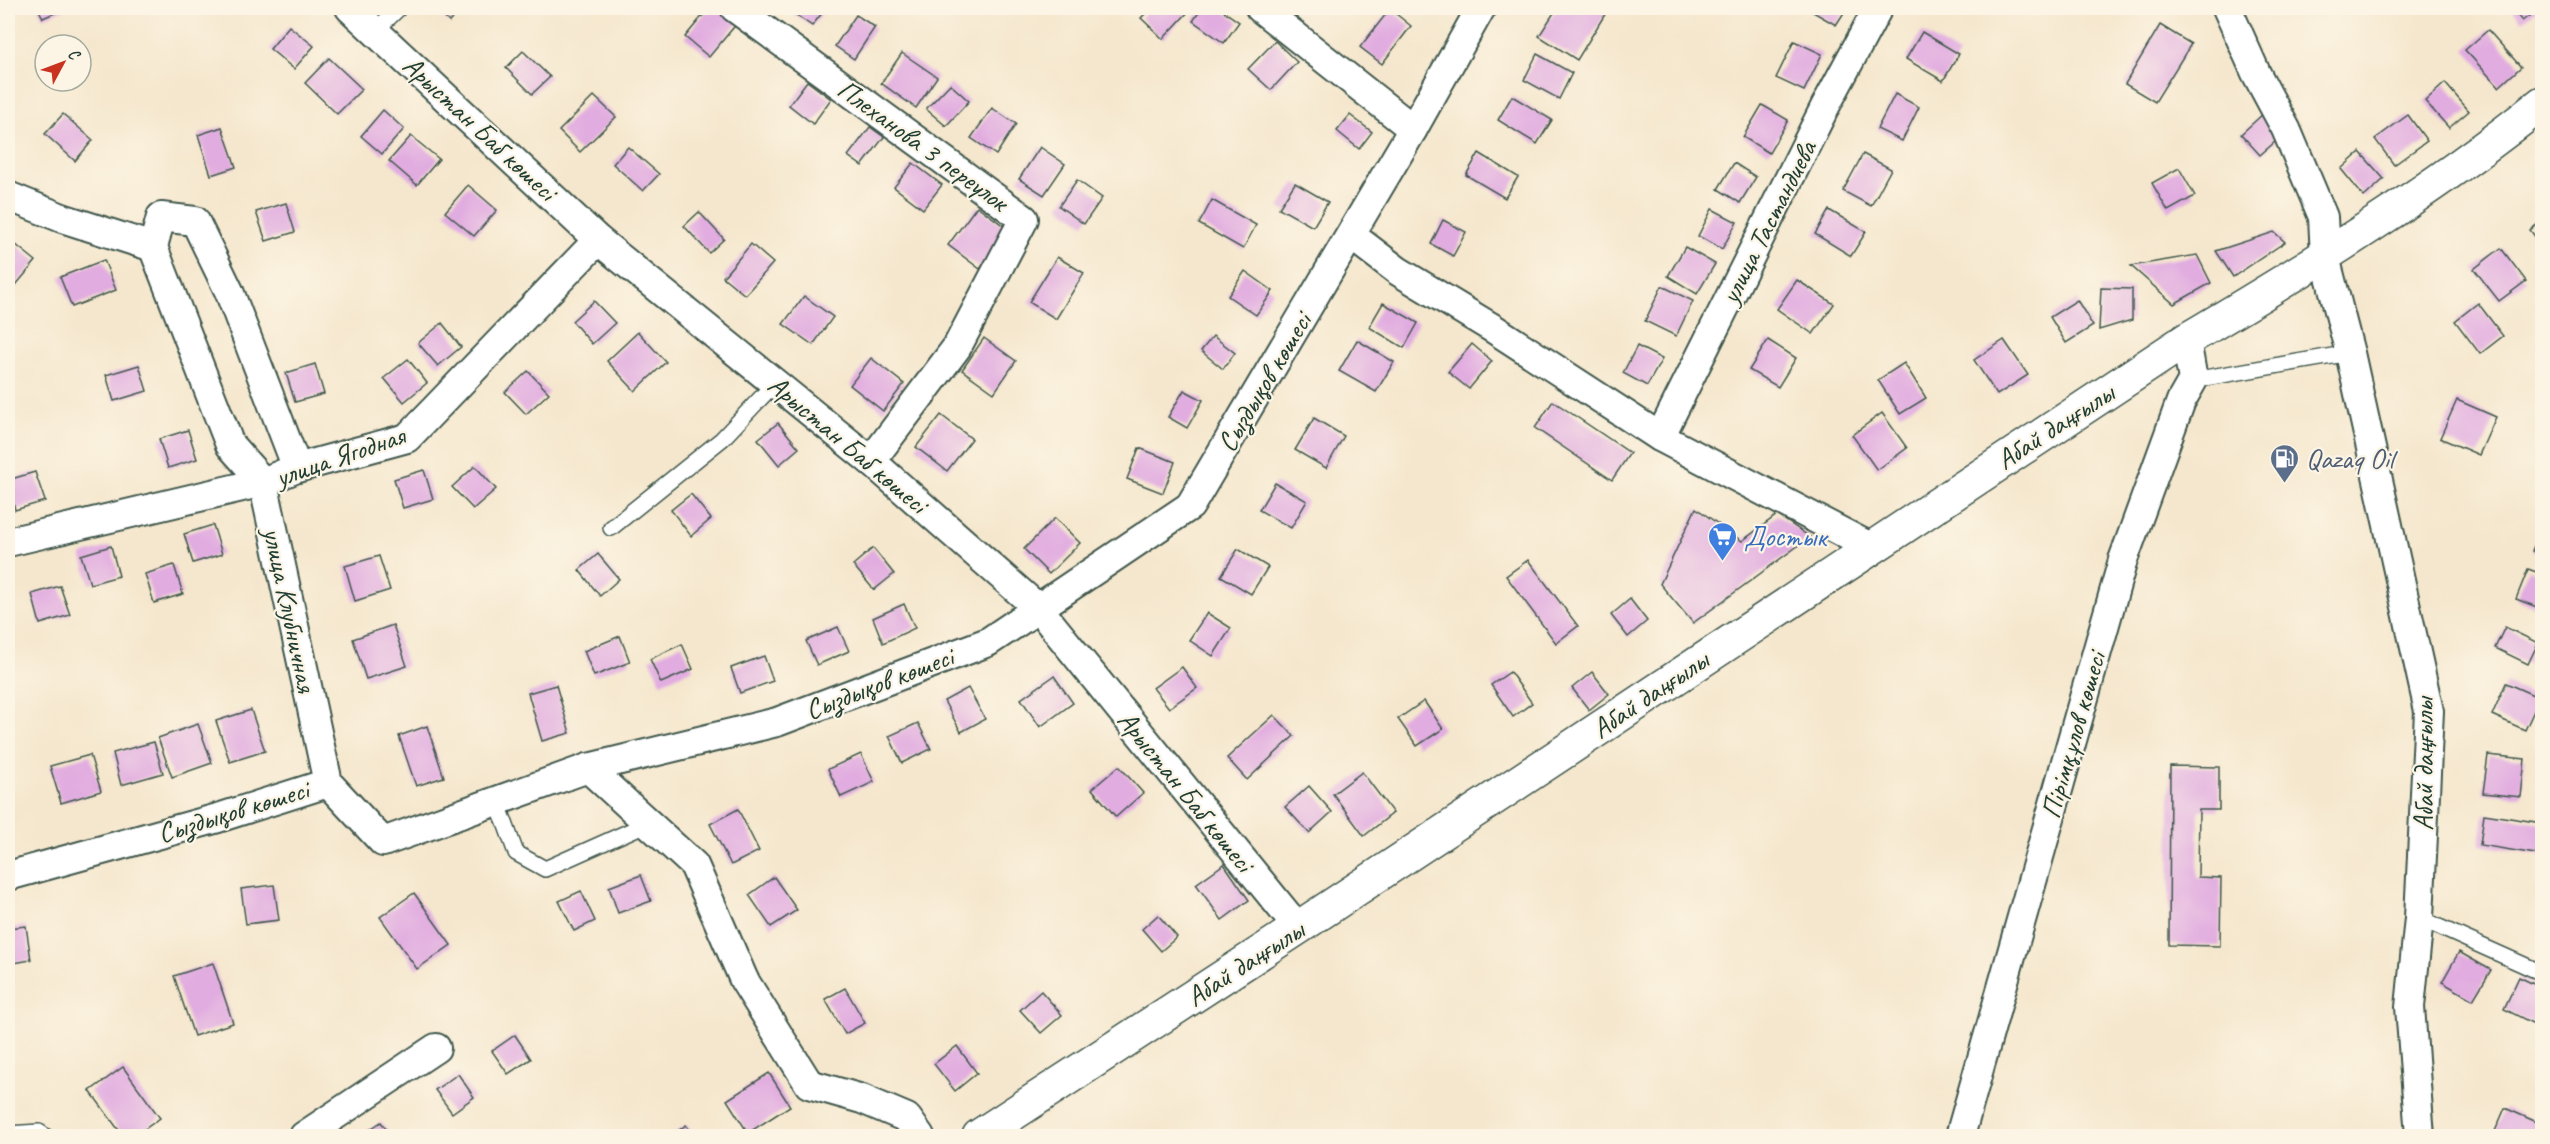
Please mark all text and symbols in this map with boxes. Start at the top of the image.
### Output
north arrow [33,33,93,93]
text: С [63,44,85,65]
street label: Арыстан Баб көшесі [396,48,567,211]
street label: Плеханова 3 переулок [831,71,1017,220]
street label: улица Тастандиева [1711,133,1825,311]
street label: Сыздықов көшесі [1209,303,1322,458]
street label: Арыстан Баб көшесі [761,367,938,523]
street label: Абай даңғылы [1990,374,2122,477]
street label: улица Ягодная [269,417,412,495]
place label: Qazaq Oil [2306,441,2399,476]
fuel station icon: Qazaq Oil [2269,442,2301,484]
place label: Достык [1744,519,1829,554]
supermarket icon: Достык [1707,520,1739,562]
street label: улица Клубничная [255,522,325,696]
street label: Сыздықов көшесі [800,637,962,728]
street label: Абай даңғылы [1585,641,1717,746]
street label: Пірімқұлов көшесі [2033,644,2114,822]
street label: Абай даңғылы [2406,695,2441,831]
street label: Арыстан Баб көшесі [1110,703,1264,882]
street label: Сыздықов көшесі [153,770,317,851]
street label: Абай даңғылы [1180,911,1312,1014]

